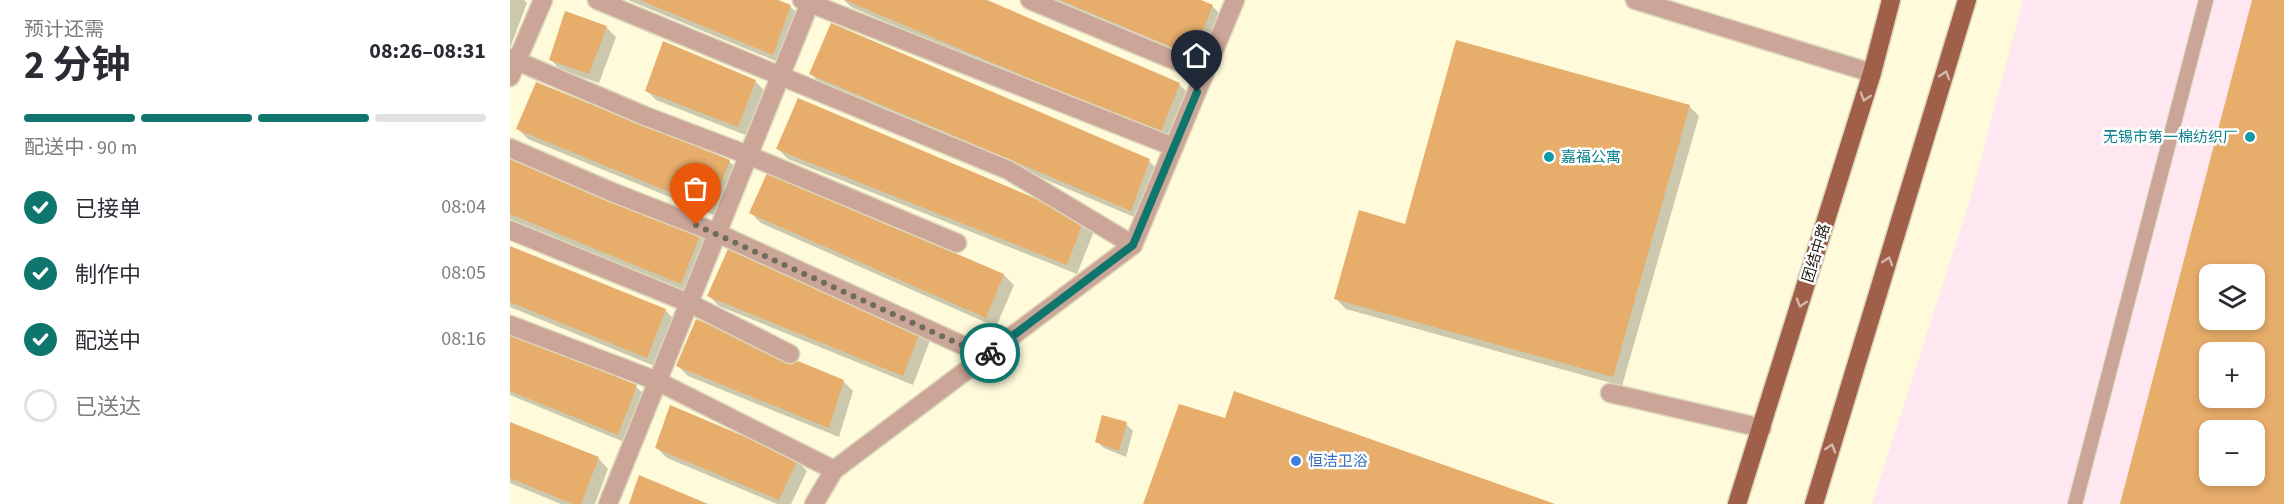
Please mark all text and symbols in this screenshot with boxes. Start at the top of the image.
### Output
text: 预计还需 [24,16,104,44]
pin [1171,30,1222,92]
text: 08:26–08:31 [369,35,486,67]
text: 2 分钟 [24,38,130,94]
icon: home [1180,39,1213,72]
one-way arrow [1938,70,1950,81]
one-way arrow [1860,91,1872,102]
place label: 无锡市第一棉纺织厂 [2103,127,2238,148]
marker: 无锡市第一棉纺织厂 [2243,130,2257,144]
text: 配送中 · 90 m [24,134,137,162]
place label: 嘉福公寓 [1561,147,1621,168]
marker: 嘉福公寓 [1542,150,1556,164]
pin [670,163,721,225]
icon: bag [679,172,712,205]
icon: check [24,191,57,224]
text: 已接单 [75,193,141,225]
text: 08:04 [441,193,486,221]
street label: 团结中路 [1798,221,1835,285]
icon: check [24,257,57,290]
one-way arrow [1881,257,1893,267]
text: 制作中 [75,259,141,291]
text: 08:05 [441,259,486,287]
map controls [2199,264,2265,486]
button: layers [2199,264,2265,330]
one-way arrow [1795,297,1808,308]
icon: check [24,323,57,356]
courier [960,323,1020,383]
text: 配送中 [75,325,141,357]
text: 08:16 [441,325,486,353]
icon: bike [974,337,1007,370]
button: + [2199,342,2265,408]
text: 已送达 [75,391,141,423]
button: − [2199,420,2265,486]
one-way arrow [1824,443,1836,454]
place label: 恒洁卫浴 [1308,451,1368,472]
marker: 恒洁卫浴 [1289,454,1303,468]

